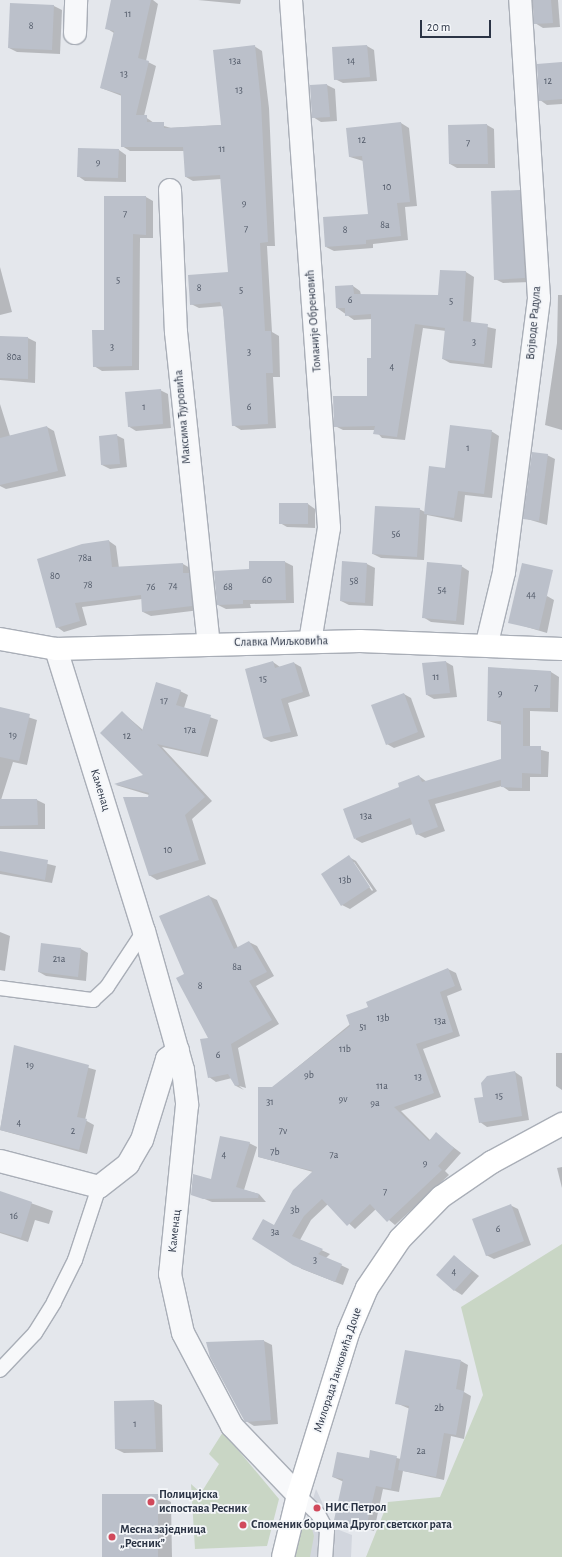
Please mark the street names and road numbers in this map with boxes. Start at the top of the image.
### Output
street label: Томаније Обреновић [303,269,325,373]
street label: Војводе Радула [524,285,544,361]
street label: Максима Ђуровића [172,369,194,465]
street label: Славка Миљковића [234,634,328,650]
street label: Каменац [87,767,113,813]
street label: Каменац [166,1209,184,1253]
street label: Милорада Јанковића Доце [311,1306,365,1434]

